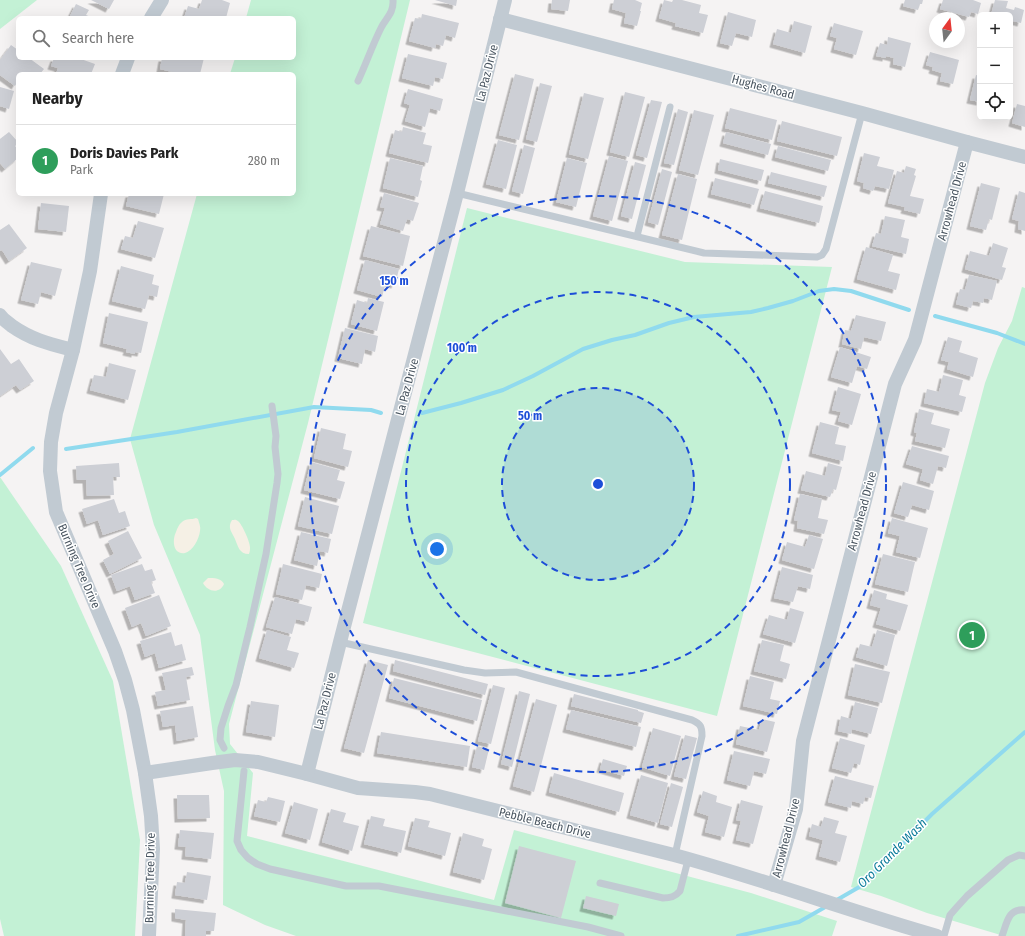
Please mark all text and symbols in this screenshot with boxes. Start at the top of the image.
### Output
north arrow [929,12,965,48]
map controls [977,12,1013,120]
button: + [977,12,1013,48]
search box [16,16,296,60]
icon: search [30,27,52,49]
text: Search here [62,29,134,47]
street label: La Paz Drive [473,43,501,103]
button: − [977,48,1013,84]
street label: Hughes Road [730,72,796,102]
button: locate [977,84,1013,120]
text: Nearby [32,88,83,109]
text: Doris Davies Park [70,144,178,162]
text: 1 [42,153,48,168]
text: 280 m [248,153,280,168]
street label: Arrowhead Drive [935,160,969,242]
text: Park [70,162,93,177]
text: 150 m [379,274,409,288]
text: 100 m [447,341,477,355]
street label: La Paz Drive [393,357,421,417]
text: 50 m [518,409,542,423]
street label: Arrowhead Drive [845,470,879,552]
centre of rings [591,477,605,491]
street label: Burning Tree Drive [55,522,103,610]
your location [427,539,447,559]
pin: 1 [959,620,985,650]
street label: La Paz Drive [311,671,339,731]
street label: Arrowhead Drive [769,797,803,879]
street label: Pebble Beach Drive [497,805,593,841]
water label: Oro Grande Wash [854,815,930,891]
street label: Burning Tree Drive [142,833,158,923]

